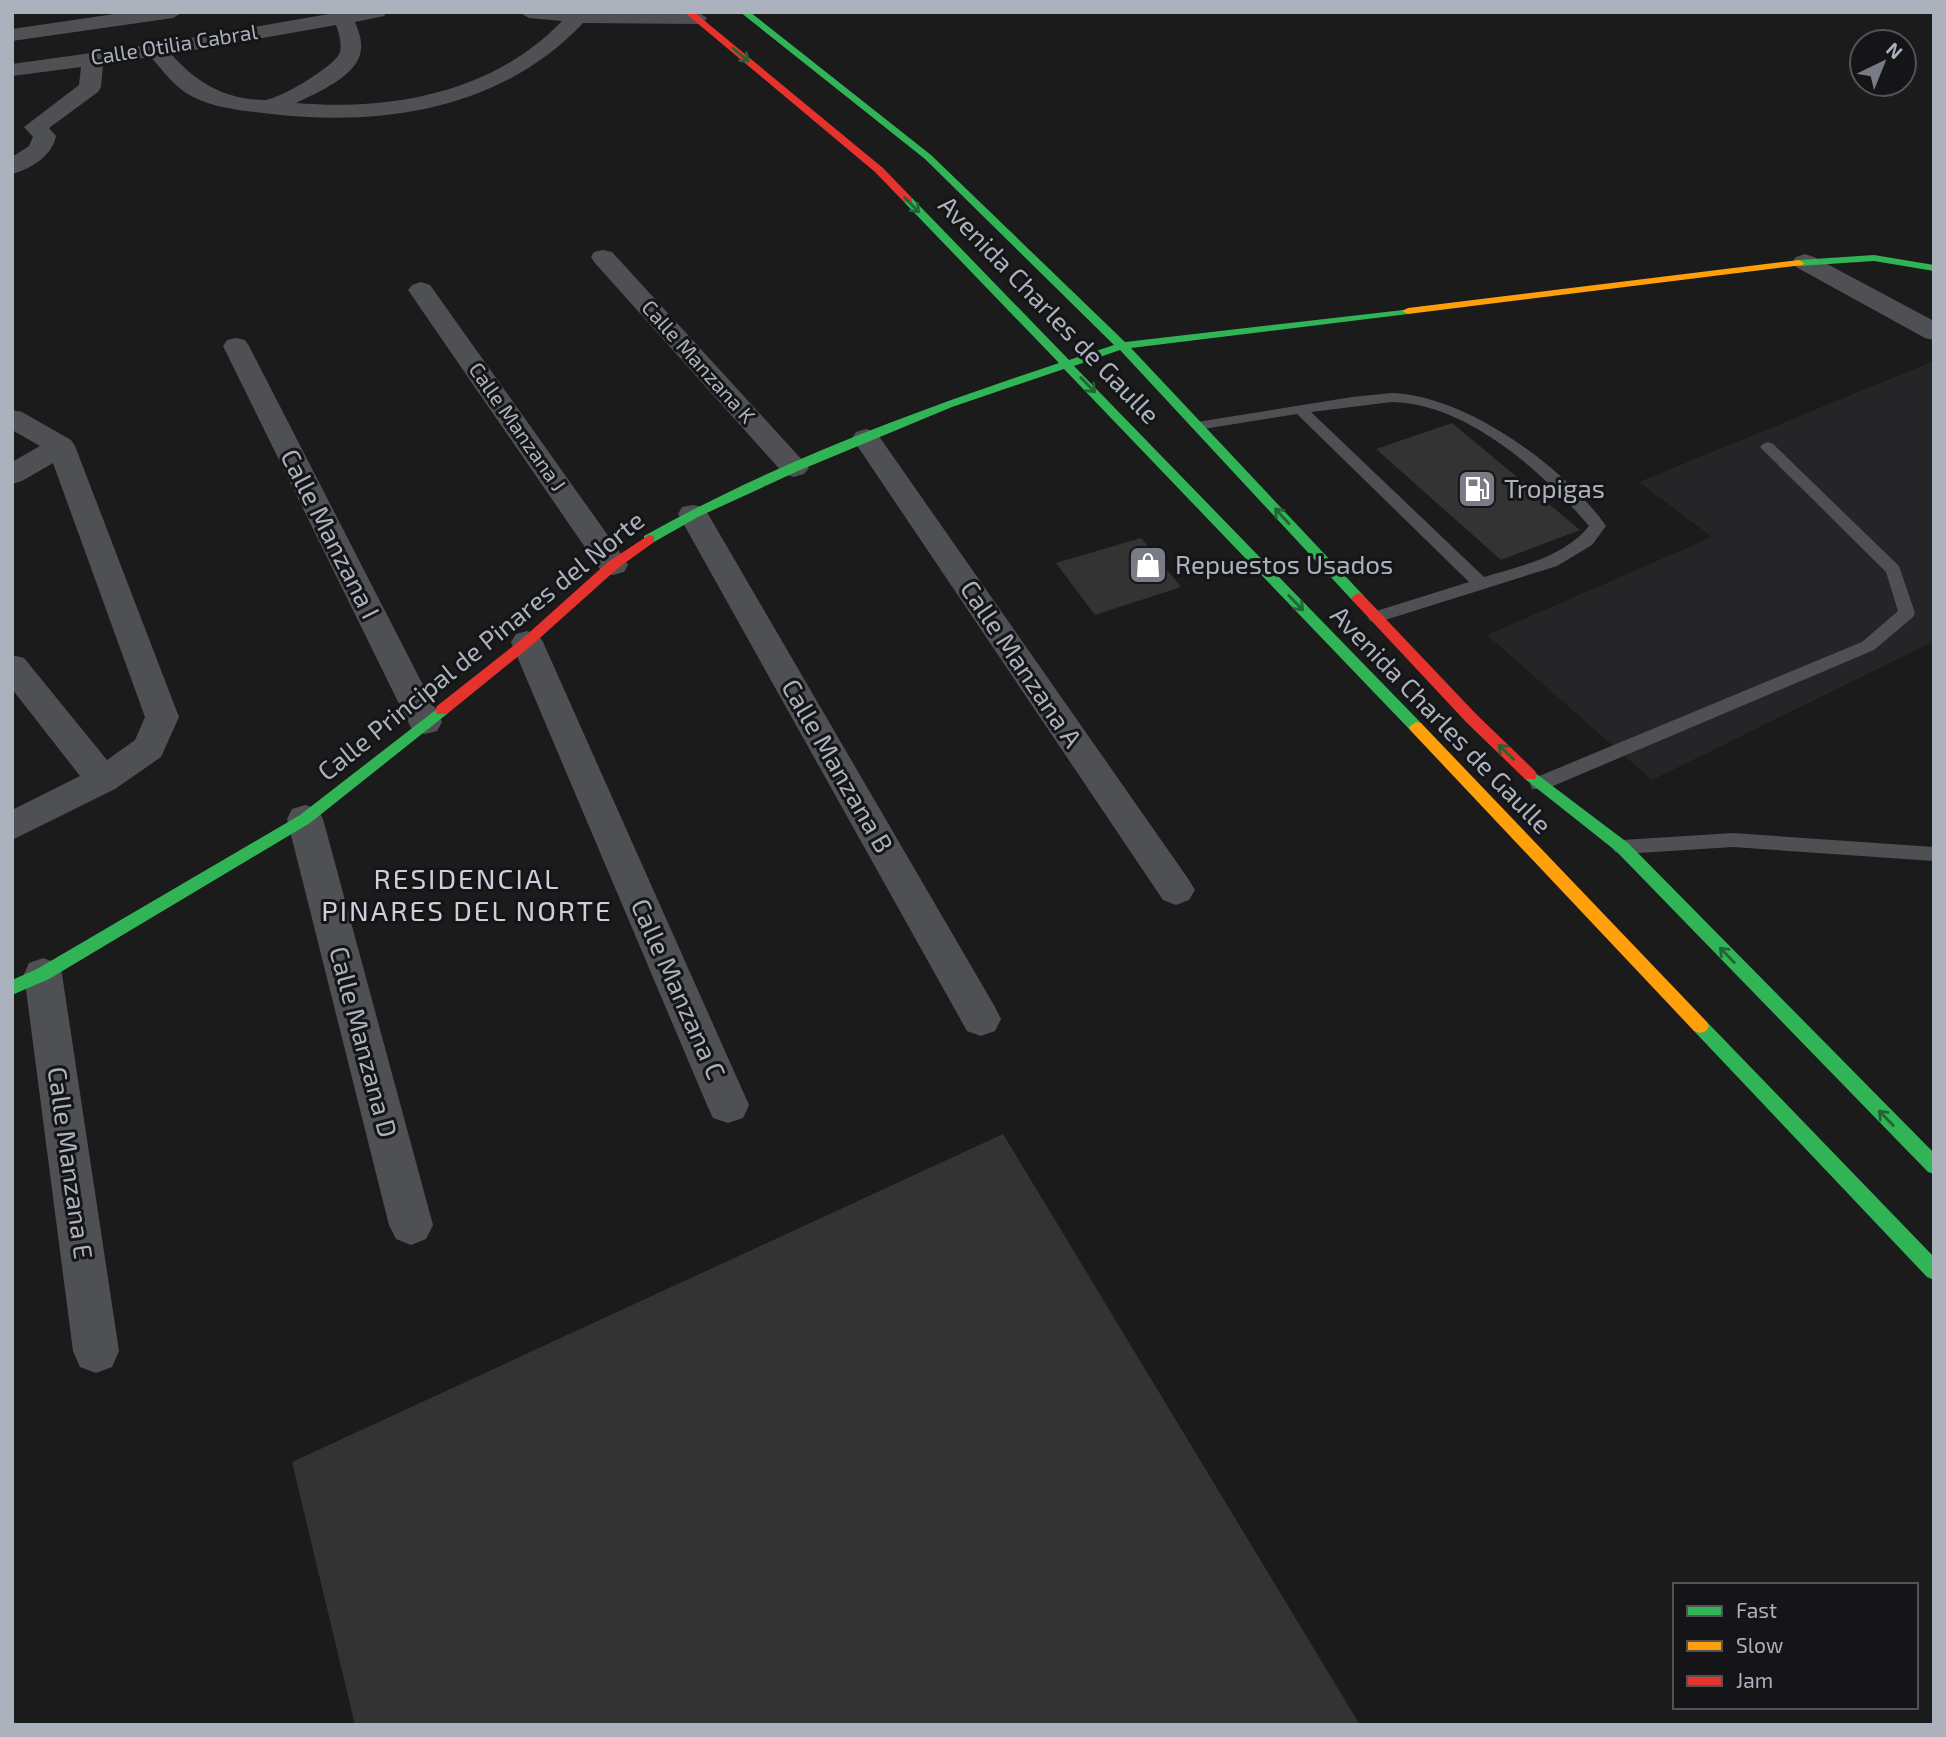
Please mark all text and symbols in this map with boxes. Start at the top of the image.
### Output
street label: Calle Otilia Cabral [89,18,260,69]
north arrow [1848,28,1918,98]
text: N [1882,37,1908,63]
one-way arrow [732,47,750,63]
street label: Avenida Charles de Gaulle [933,189,1167,429]
one-way arrow [904,196,921,213]
street label: Calle Manzana K [637,294,761,428]
street label: Calle Manzana J [465,357,572,495]
one-way arrow [1080,376,1097,393]
street label: Calle Manzana I [275,443,387,623]
fuel station icon: Tropigas [1456,468,1498,510]
place label: Tropigas [1504,472,1605,503]
street label: Calle Principal de Pinares del Norte [311,503,650,786]
one-way arrow [1273,508,1290,525]
shop icon: Repuestos Usados [1127,544,1169,586]
place label: Repuestos Usados [1175,548,1393,579]
street label: Calle Manzana A [955,574,1090,753]
one-way arrow [1288,594,1305,611]
street label: Avenida Charles de Gaulle [1325,599,1559,839]
street label: Calle Manzana B [776,673,901,858]
one-way arrow [1498,743,1515,760]
district label: RESIDENCIAL PINARES DEL NORTE [321,861,613,927]
street label: Calle Manzana C [626,893,733,1083]
street label: Calle Manzana D [324,943,405,1141]
one-way arrow [1719,946,1736,963]
street label: Calle Manzana E [43,1065,100,1261]
one-way arrow [1878,1109,1895,1126]
legend [1673,1583,1918,1709]
text: Fast [1736,1597,1777,1622]
text: Slow [1736,1632,1783,1657]
text: Jam [1736,1667,1773,1692]

